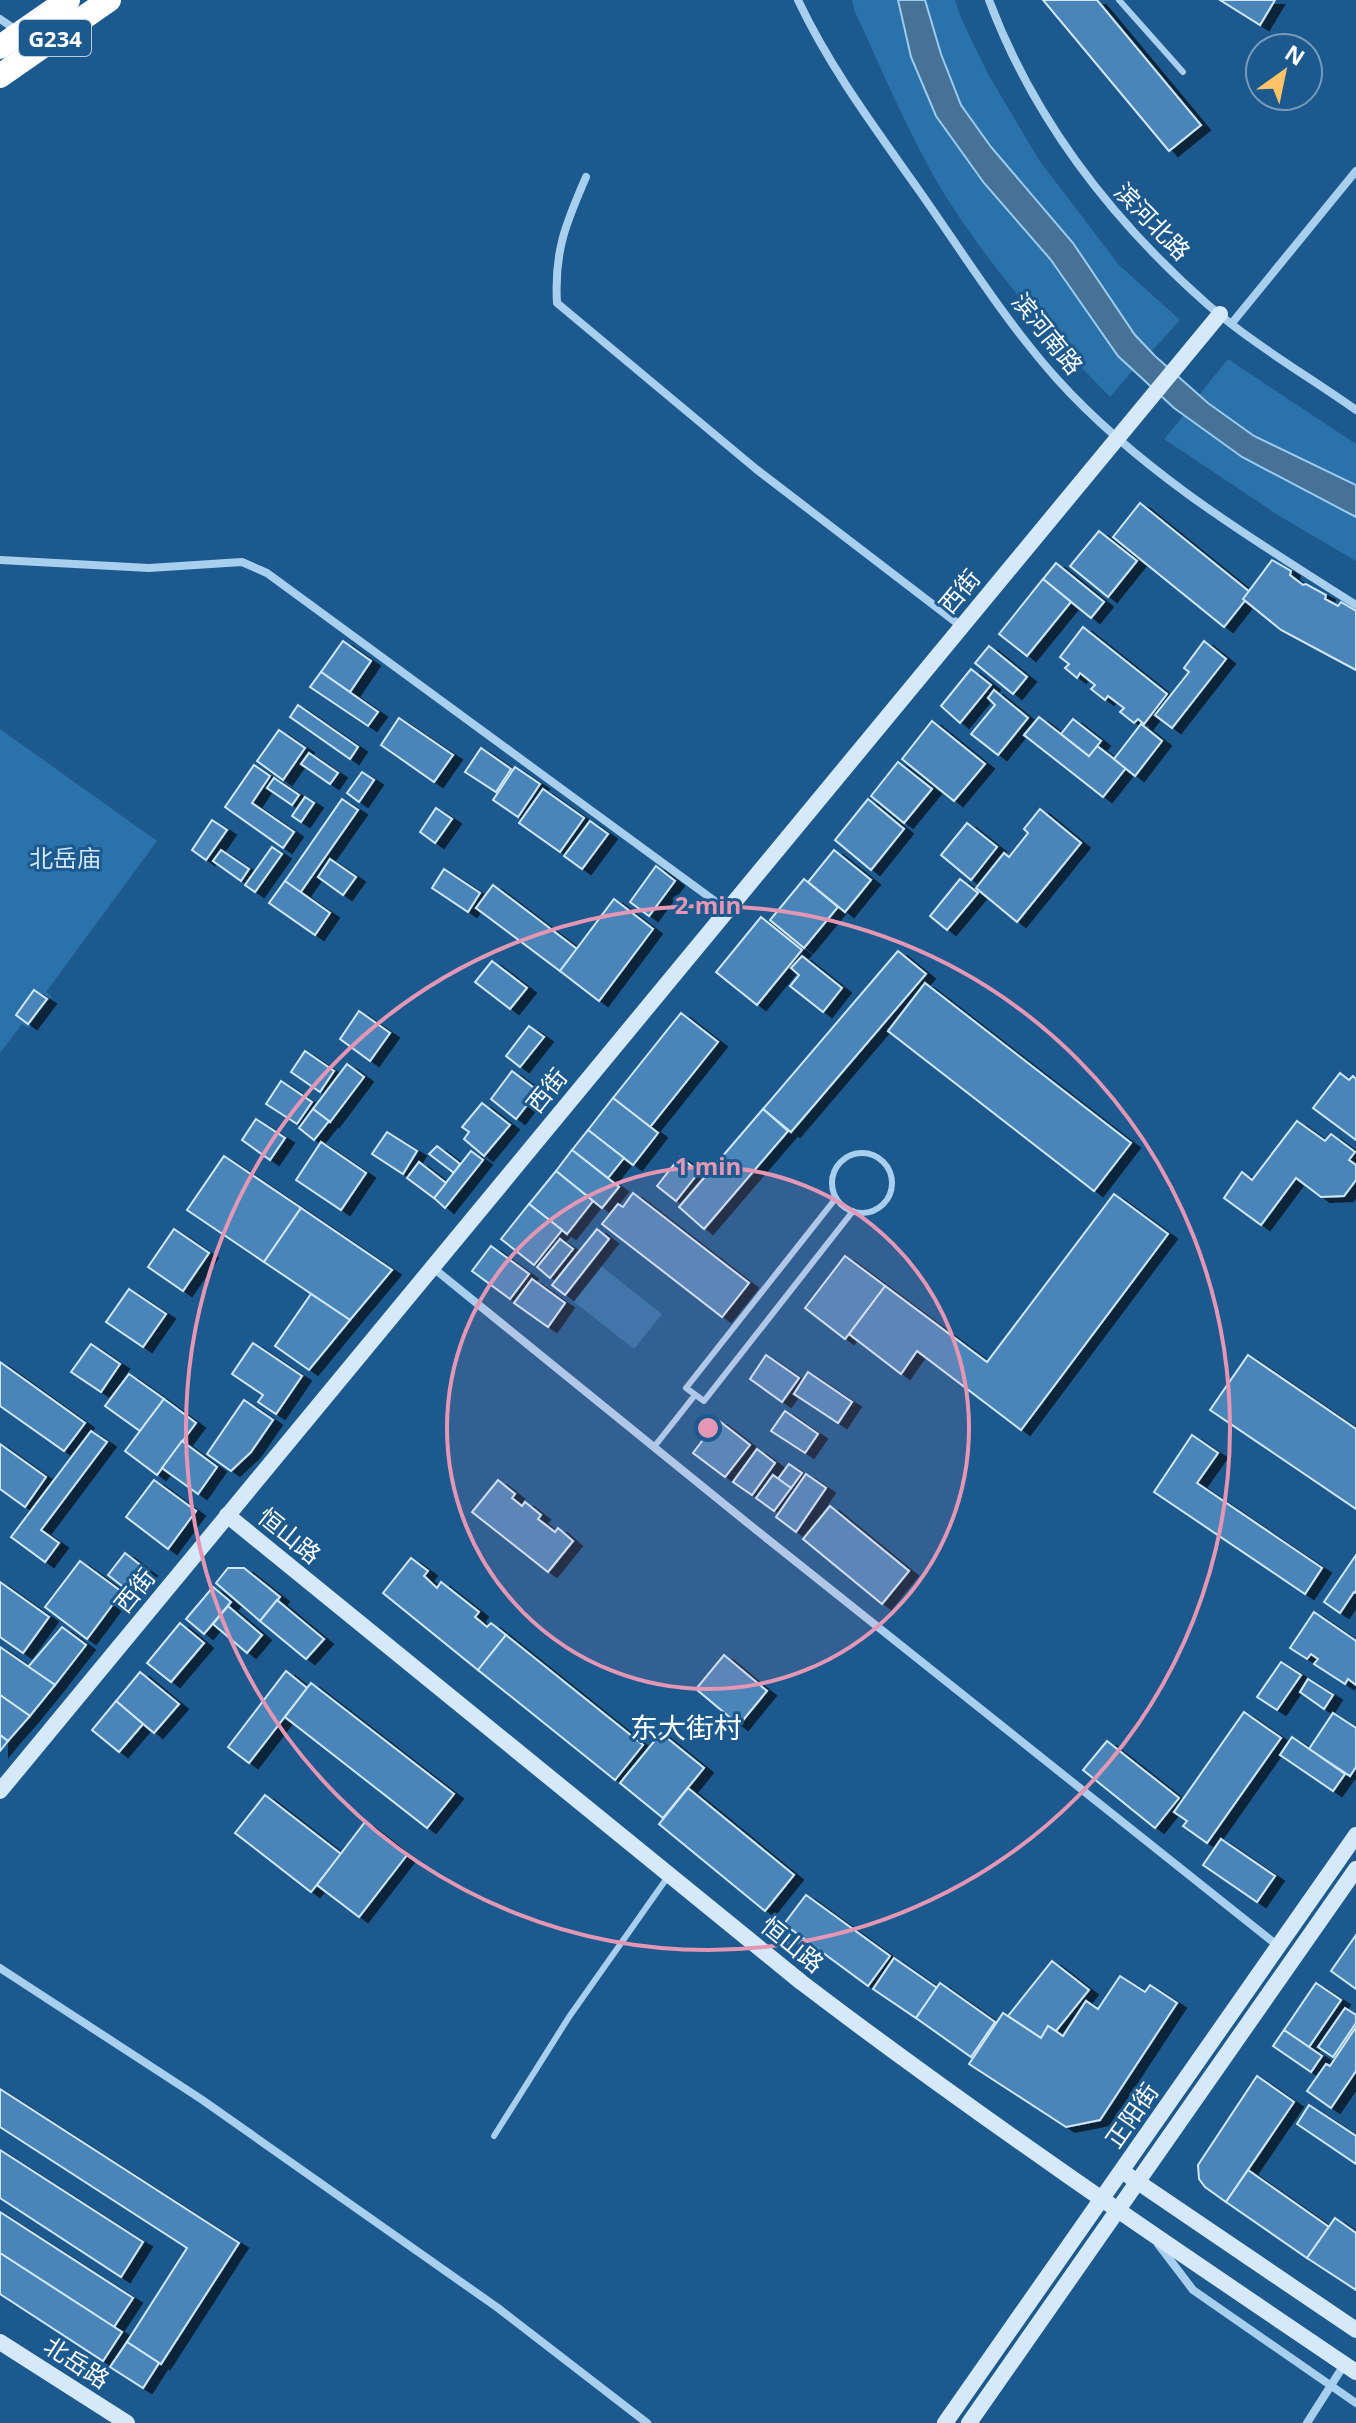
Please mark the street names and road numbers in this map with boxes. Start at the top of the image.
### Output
road number: G234 [19,20,91,56]
street label: 滨河北路 [1108,175,1198,267]
street label: 滨河南路 [1005,285,1091,381]
street label: 西街 [931,562,987,620]
street label: 西街 [518,1061,574,1119]
street label: 恒山路 [252,1500,328,1570]
street label: 西街 [106,1561,162,1619]
street label: 恒山路 [755,1909,831,1979]
street label: 正阳街 [1097,2076,1165,2154]
street label: 北岳路 [38,2329,116,2395]

